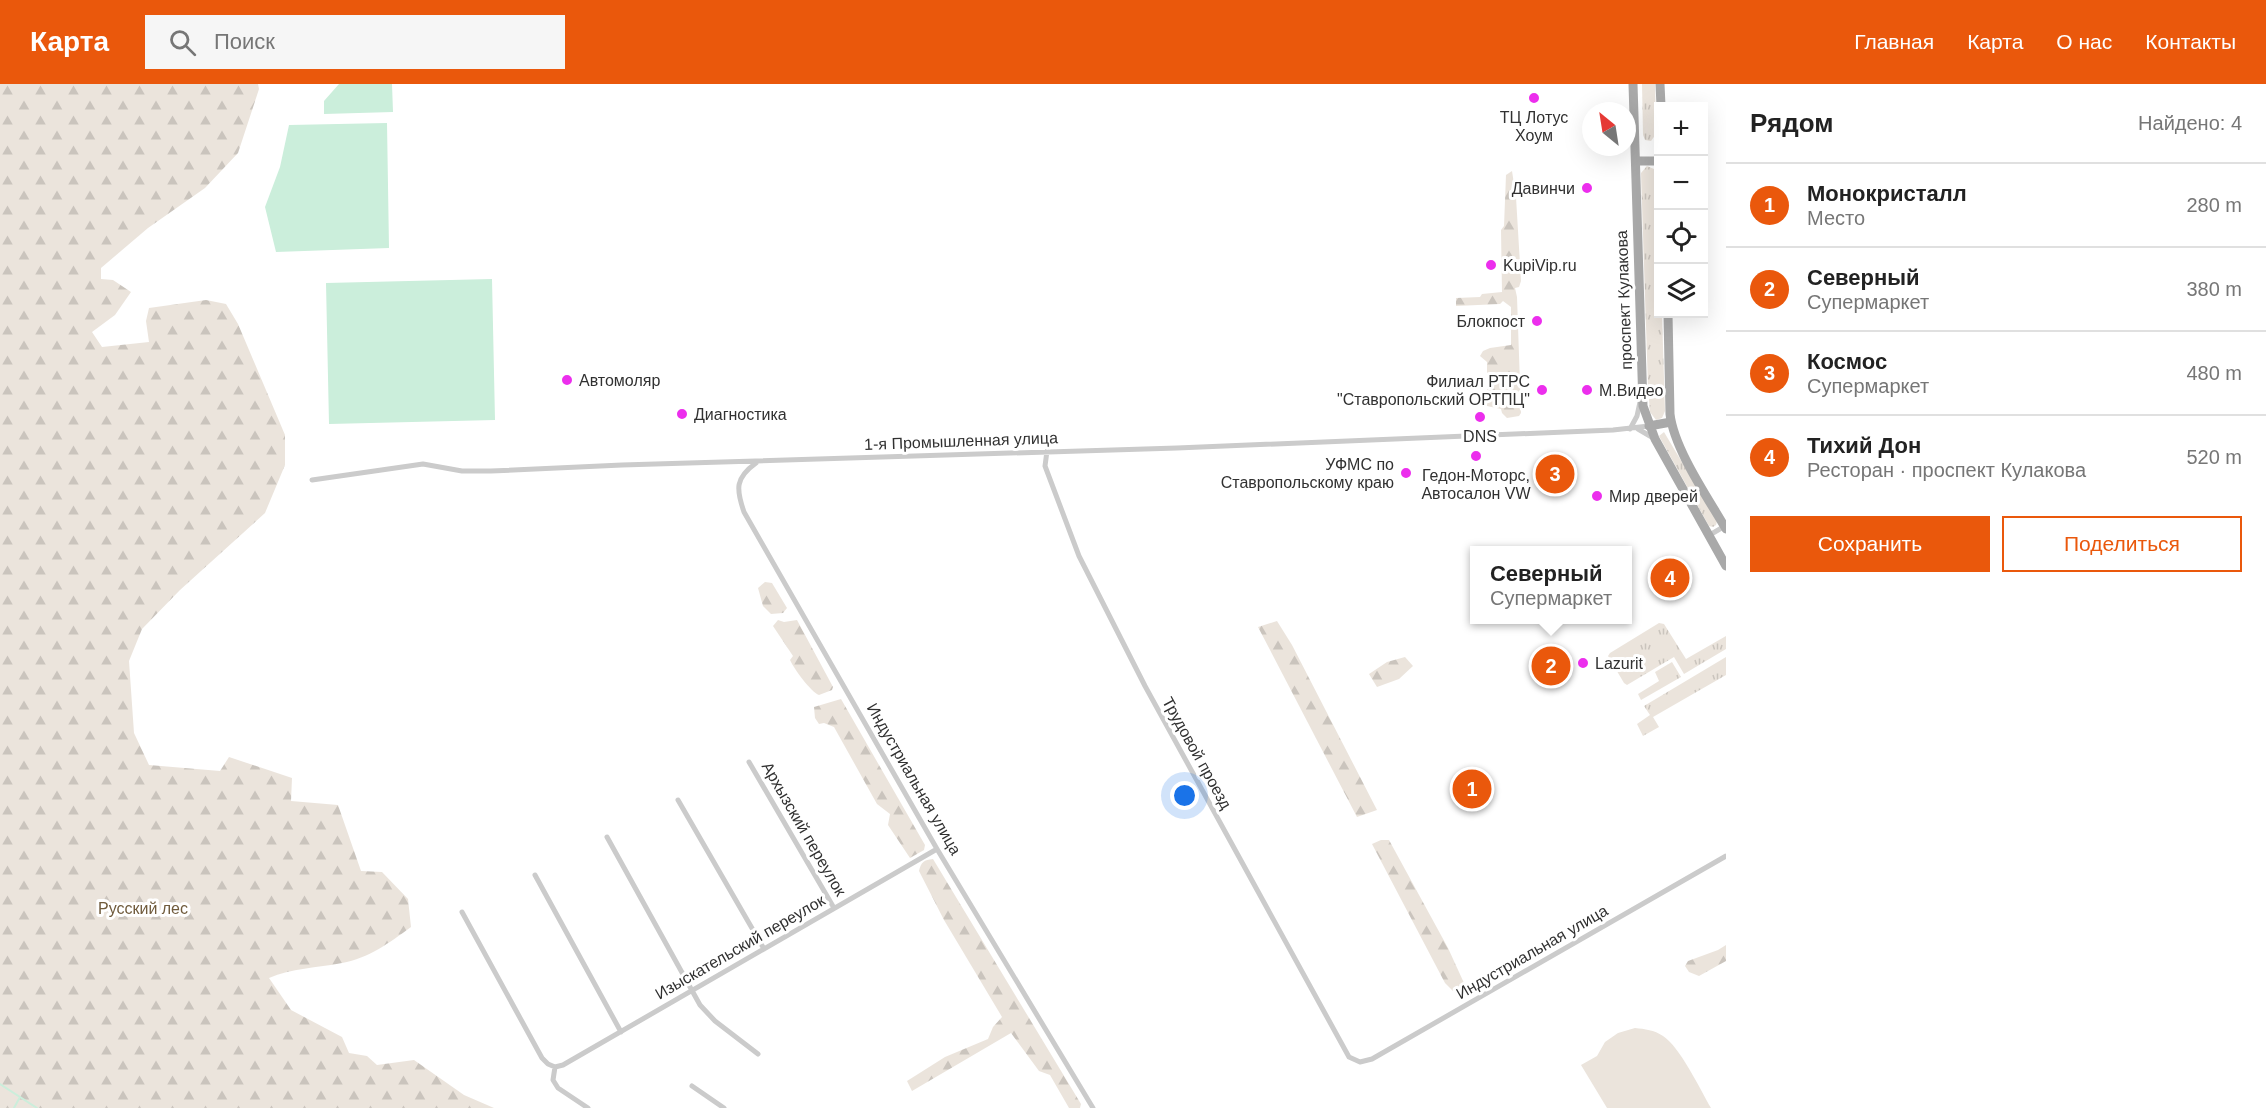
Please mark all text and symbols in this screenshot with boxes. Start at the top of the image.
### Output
search box [145,15,565,69]
text: Карта [30,26,109,57]
icon: search [166,26,199,59]
text: Поиск [214,29,275,54]
text: Главная [1854,30,1934,53]
text: Карта [1967,30,2023,53]
text: О нас [2056,30,2112,53]
text: Контакты [2145,30,2236,53]
marker: ТЦ Лотус Хоум [1527,91,1541,105]
north arrow [1582,102,1636,156]
map controls [1654,102,1708,318]
button: + [1654,102,1708,156]
text: Рядом [1750,108,1833,138]
place label: ТЦ Лотус Хоум [1500,109,1568,144]
text: Найдено: 4 [2138,112,2242,134]
button: − [1654,156,1708,210]
place label: Давинчи [1512,180,1575,197]
marker: Давинчи [1580,181,1594,195]
text: Монокристалл [1807,181,1967,206]
text: 1 [1764,194,1775,216]
text: 280 m [2186,194,2242,216]
text: Место [1807,207,1865,229]
button: locate [1654,210,1708,264]
street label: проспект Кулакова [1613,230,1635,370]
place label: KupiVip.ru [1503,257,1577,274]
marker: KupiVip.ru [1484,258,1498,272]
button: layers [1654,264,1708,318]
text: Северный [1807,265,1920,290]
text: 2 [1764,278,1775,300]
text: 380 m [2186,278,2242,300]
text: Супермаркет [1807,291,1929,313]
place label: Блокпост [1456,313,1526,330]
marker: Блокпост [1530,314,1544,328]
text: Космос [1807,349,1887,374]
text: 3 [1764,362,1775,384]
text: 480 m [2186,362,2242,384]
place label: Автомоляр [579,372,660,389]
marker: Автомоляр [560,373,574,387]
place label: Филиал РТРС "Ставропольский ОРТПЦ" [1337,373,1530,408]
text: Супермаркет [1807,375,1929,397]
place label: М.Видео [1599,382,1664,399]
marker: Филиал РТРС "Ставропольский ОРТПЦ" [1535,383,1549,397]
marker: М.Видео [1580,383,1594,397]
place label: Диагностика [694,406,787,423]
marker: Диагностика [675,407,689,421]
marker: DNS [1473,410,1487,424]
place label: DNS [1463,428,1497,445]
street label: 1-я Промышленная улица [864,429,1058,453]
text: Тихий Дон [1807,433,1921,458]
text: 4 [1764,446,1775,468]
text: 520 m [2186,446,2242,468]
marker: Гедон-Моторс, Автосалон VW [1469,449,1483,463]
pin: 3 [1536,452,1574,496]
place label: УФМС по Ставропольскому краю [1221,456,1394,491]
text: Ресторан · проспект Кулакова [1807,459,2086,481]
marker: УФМС по Ставропольскому краю [1399,466,1413,480]
place label: Гедон-Моторс, Автосалон VW [1421,467,1532,502]
place label: Мир дверей [1609,488,1698,505]
marker: Мир дверей [1590,489,1604,503]
button: Сохранить [1750,516,1990,572]
button: Поделиться [2002,516,2242,572]
popup [1470,546,1632,624]
pin: 4 [1650,556,1690,600]
text: Северный [1490,561,1603,586]
text: Супермаркет [1490,587,1612,609]
pin: 2 [1532,644,1570,688]
place label: Lazurit [1595,655,1644,672]
marker: Lazurit [1576,656,1590,670]
street label: Трудовой проезд [1159,694,1235,812]
street label: Индустриальная улица [864,700,964,858]
street label: Архызский переулок [759,759,850,900]
pin: 1 [1452,766,1492,812]
your location [1170,781,1199,810]
street label: Изыскательский переулок [652,891,829,1003]
park label: Русский лес [98,900,188,917]
street label: Индустриальная улица [1453,902,1611,1002]

